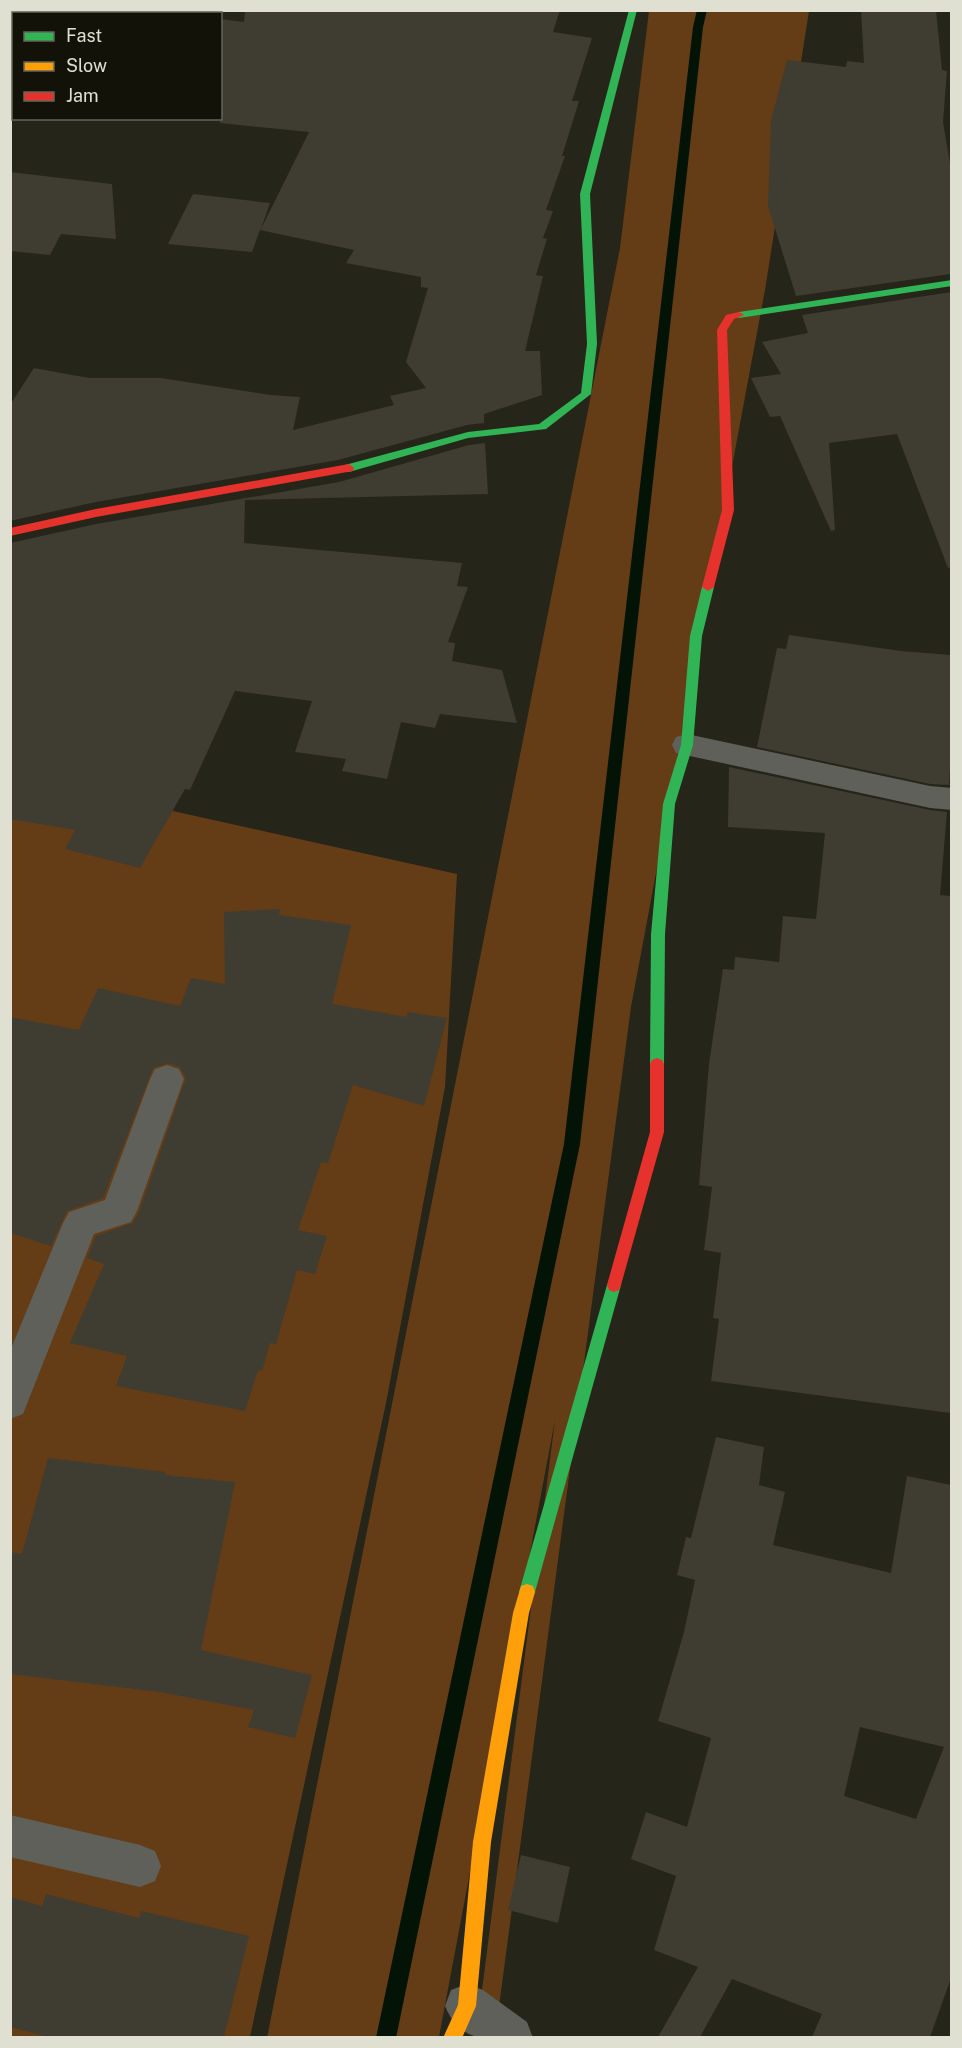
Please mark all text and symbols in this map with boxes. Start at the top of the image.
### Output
legend [12,12,222,120]
text: Fast [66,25,102,46]
text: Slow [66,55,107,76]
text: Jam [66,85,99,106]

